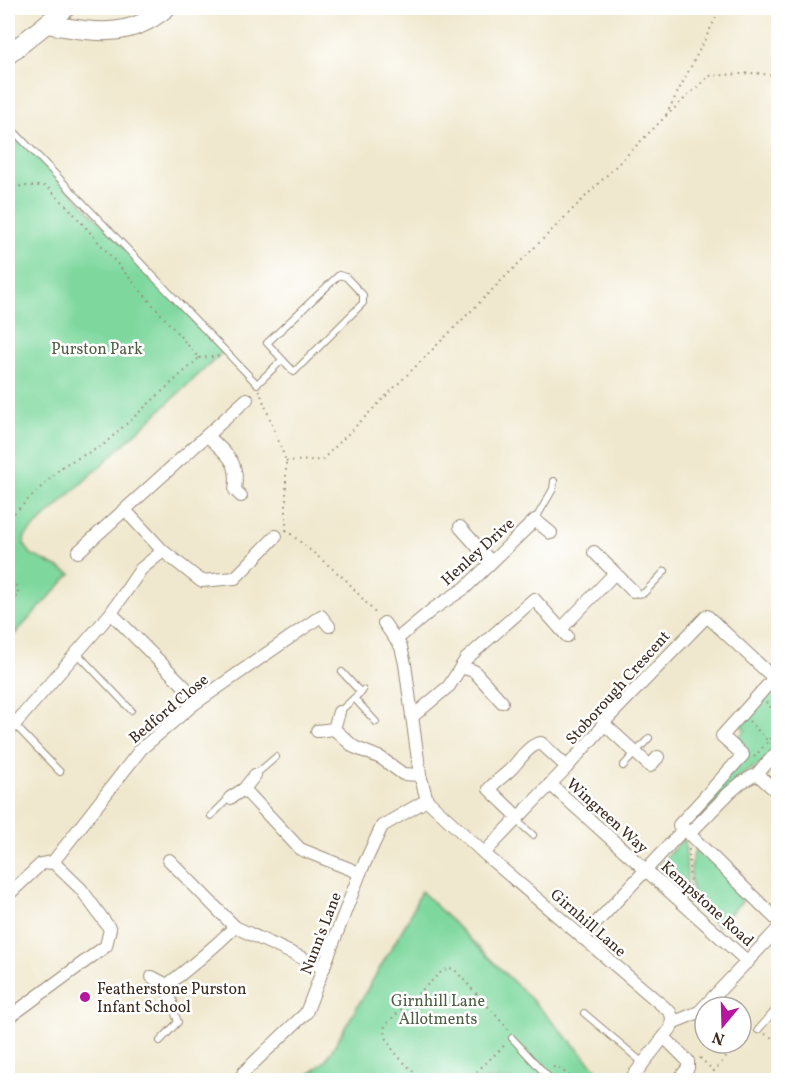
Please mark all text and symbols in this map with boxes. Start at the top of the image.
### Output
park label: Purston Park [51,339,143,361]
street label: Henley Drive [437,514,520,591]
street label: Stoborough Crescent [561,626,676,750]
street label: Bedford Close [125,670,214,749]
street label: Wingreen Way [561,774,653,859]
street label: Kempstone Road [655,857,758,952]
street label: Girnhill Lane [545,884,630,963]
street label: Nunn's Lane [296,889,348,978]
place label: Featherstone Purston Infant School [97,979,246,1019]
marker: Featherstone Purston Infant School [78,990,92,1004]
park label: Girnhill Lane Allotments [391,991,485,1031]
north arrow [693,995,753,1055]
text: N [709,1025,728,1050]

